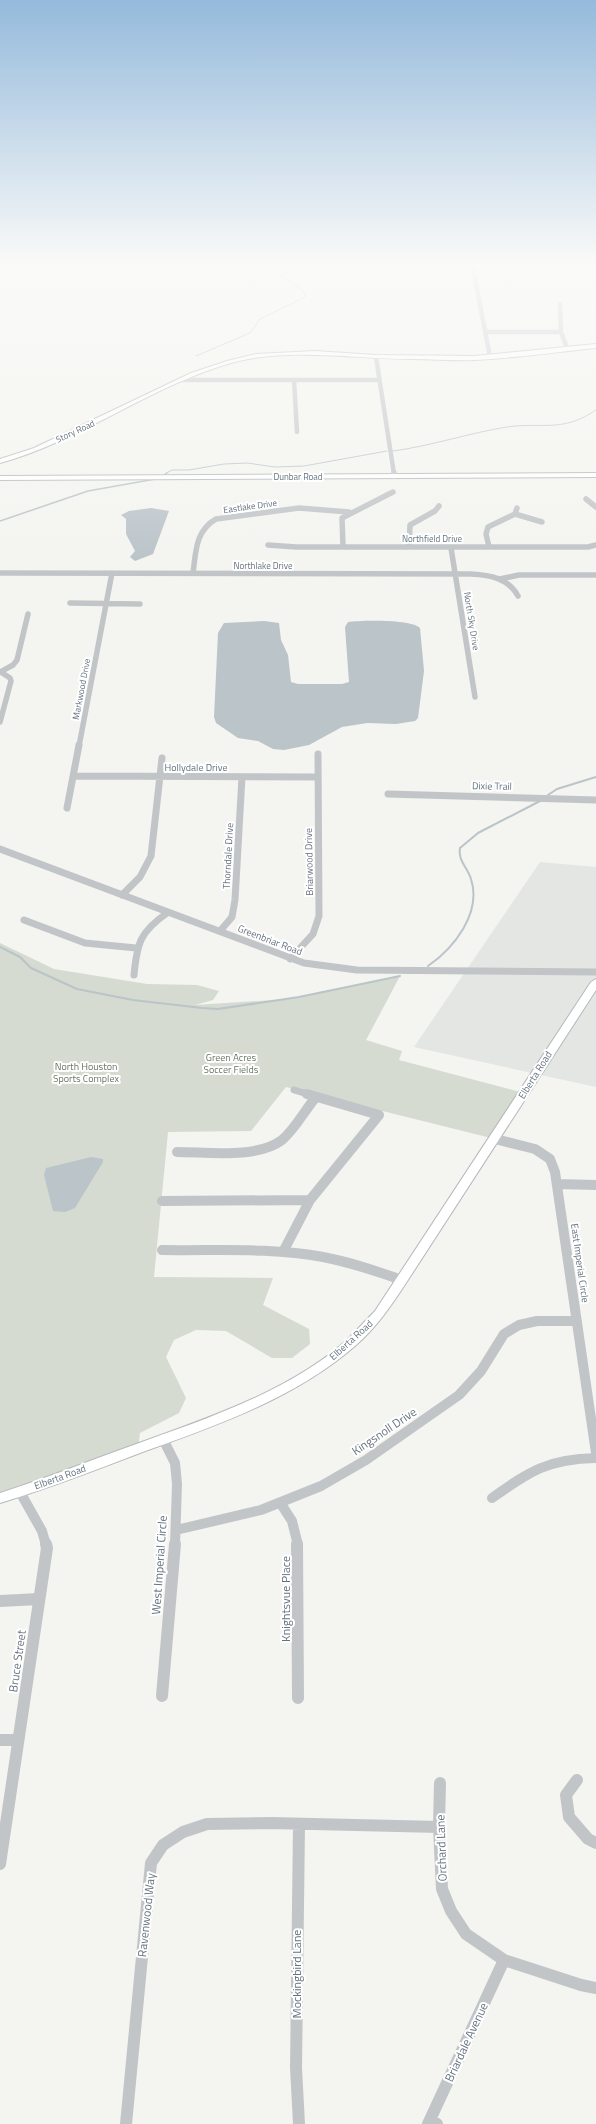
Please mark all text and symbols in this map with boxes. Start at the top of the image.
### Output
street label: Story Road [53,416,97,446]
street label: Dunbar Road [273,470,323,483]
street label: Eastlake Drive [222,496,278,516]
street label: Northfield Drive [402,532,462,545]
street label: Northlake Drive [234,559,293,572]
street label: North Sky Drive [461,591,483,652]
street label: Markwood Drive [69,657,93,721]
street label: Hollydale Drive [164,760,228,775]
street label: Dixie Trail [472,778,512,794]
street label: Thorndale Drive [219,822,237,890]
street label: Briarwood Drive [301,828,317,896]
street label: Greenbriar Road [235,921,305,959]
street label: Elberta Road [514,1048,556,1102]
park label: Green Acres Soccer Fields [204,1050,259,1077]
park label: North Houston Sports Complex [53,1059,119,1086]
street label: East Imperial Circle [567,1222,593,1304]
street label: Elberta Road [326,1316,376,1364]
street label: Kingsnoll Drive [348,1402,420,1460]
street label: Elberta Road [32,1461,88,1493]
street label: West Imperial Circle [146,1515,172,1615]
street label: Knightsvue Place [276,1556,295,1642]
street label: Bruce Street [3,1628,31,1693]
street label: Orchard Lane [430,1814,452,1882]
street label: Ravenwood Way [132,1872,160,1958]
street label: Mockingbird Lane [287,1930,306,2018]
street label: Briardale Avenue [439,1999,493,2085]

